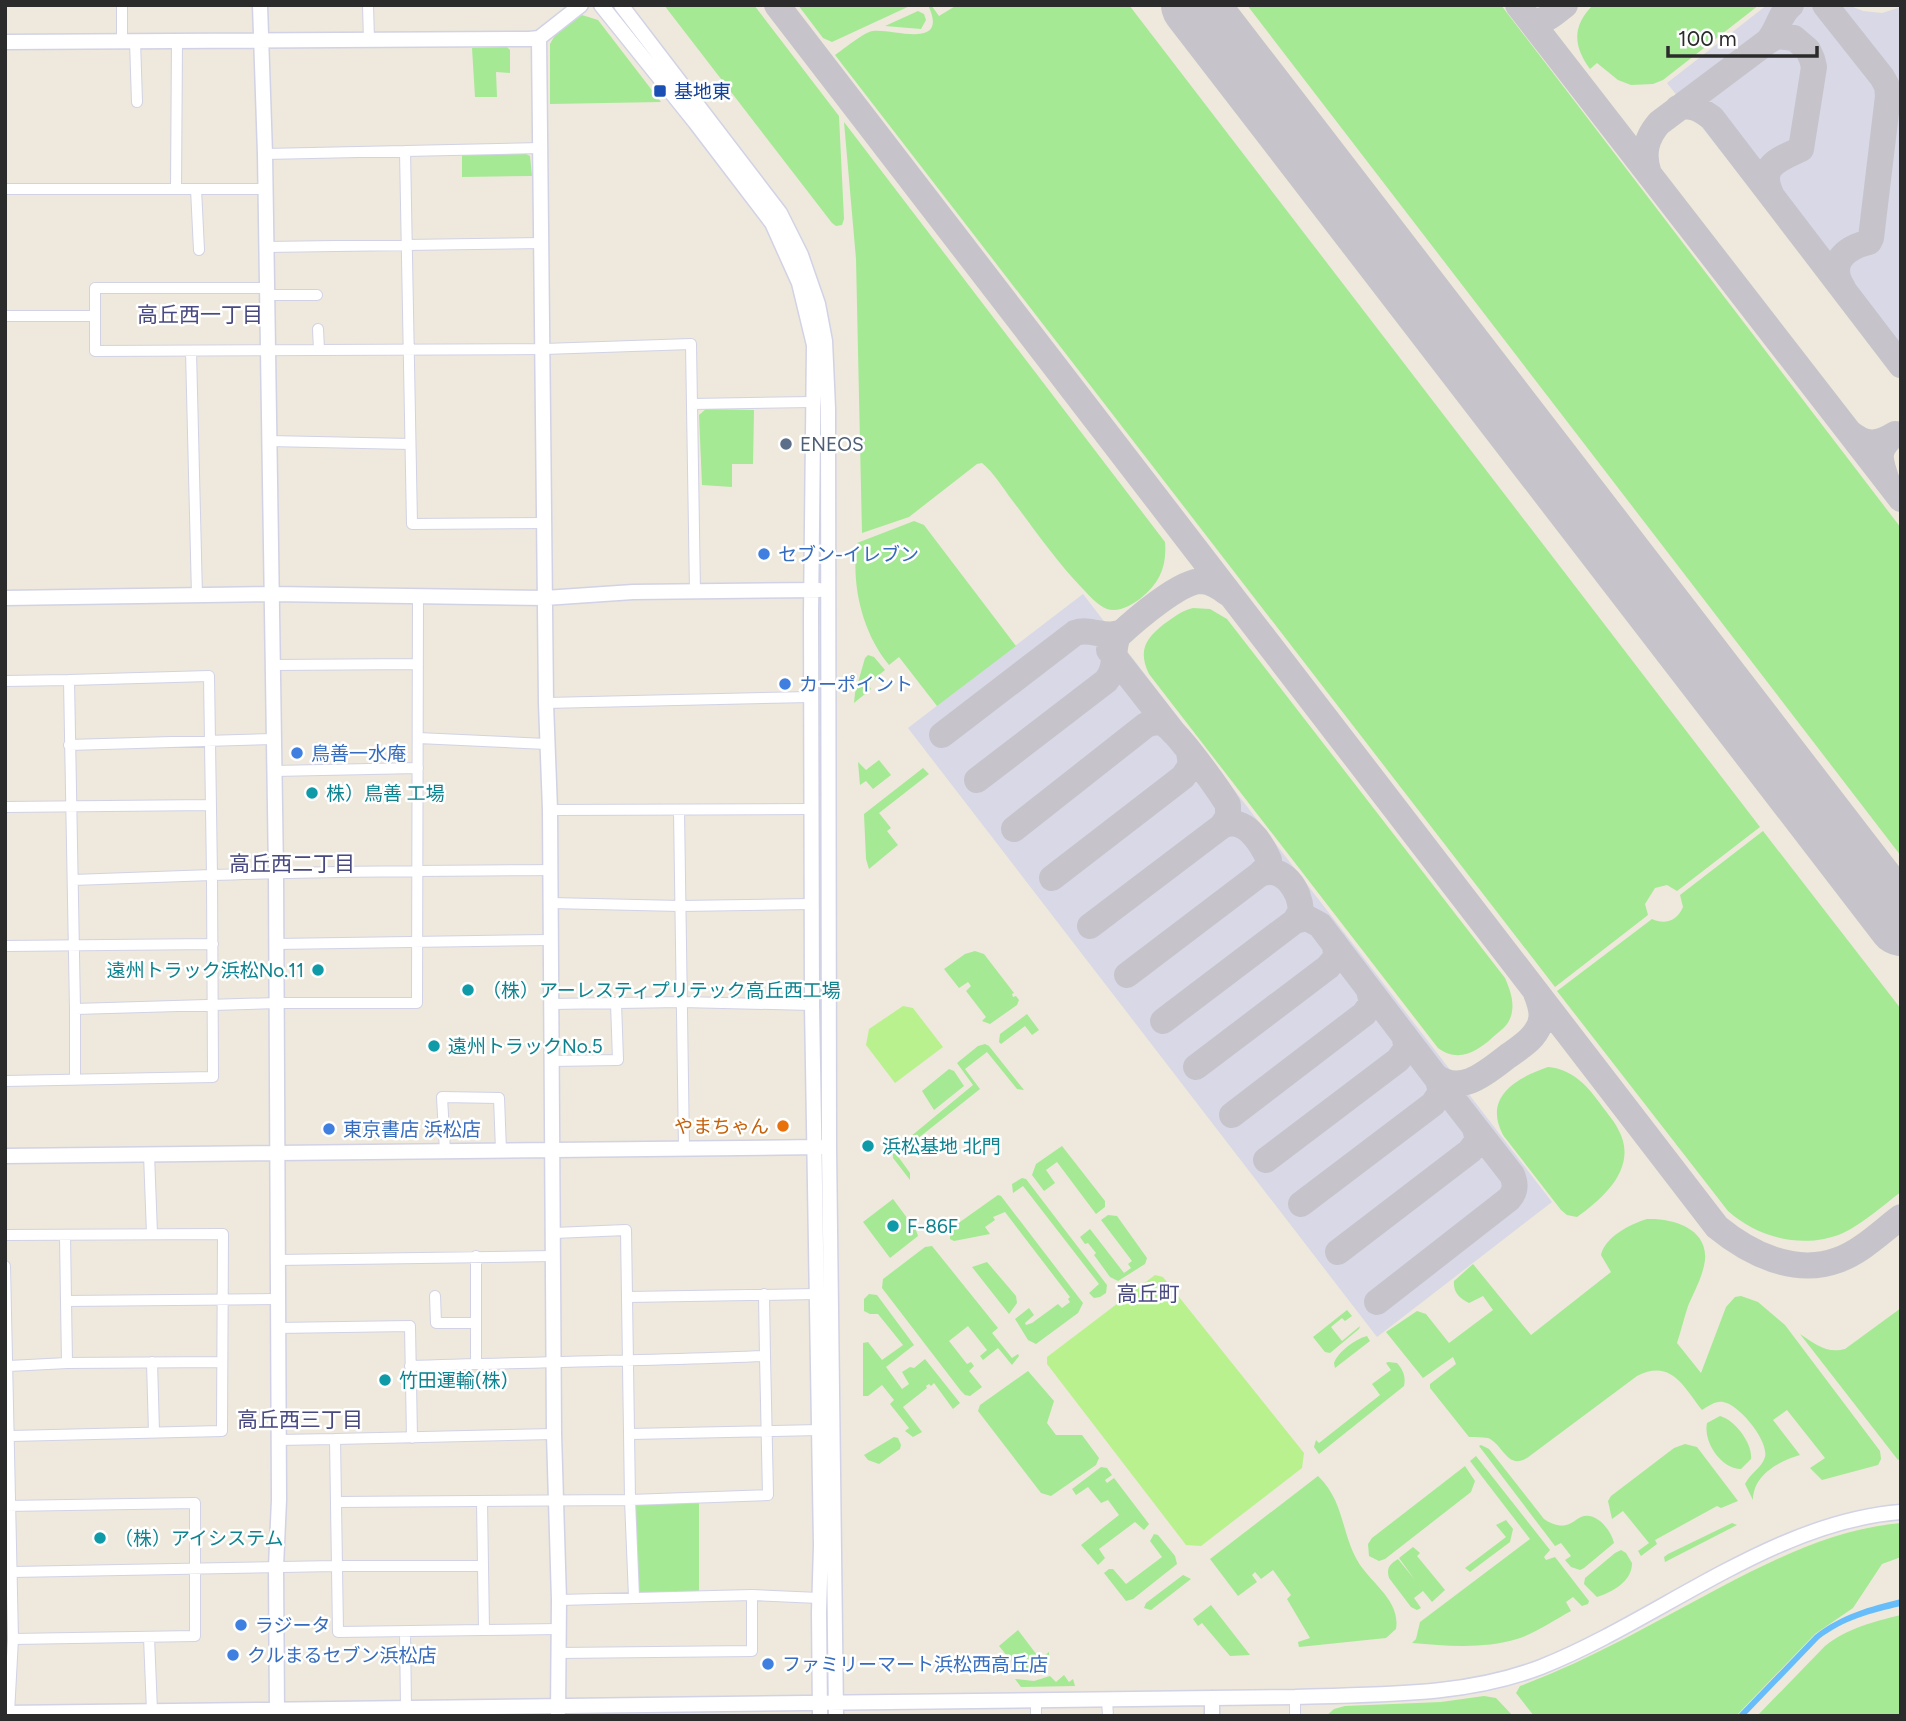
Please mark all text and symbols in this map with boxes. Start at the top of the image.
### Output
scale bar [1668,14,1817,58]
text: 100 m [1678,26,1737,51]
place label: 基地東 [674,80,731,103]
marker: 基地東 [652,83,668,99]
district label: 高丘西一丁目 [137,302,263,327]
place label: ENEOS [800,433,864,456]
marker: ENEOS [778,436,794,452]
place label: セブン-イレブン [778,543,919,566]
marker: セブン-イレブン [756,546,772,562]
place label: カーポイント [799,673,913,696]
marker: カーポイント [777,676,793,692]
place label: 鳥善一水庵 [311,742,406,765]
marker: 鳥善一水庵 [289,745,305,761]
place label: 株）鳥善 工場 [326,782,445,805]
marker: 株）鳥善 工場 [304,785,320,801]
district label: 高丘西二丁目 [229,851,355,876]
place label: 遠州トラック浜松No.11 [107,959,304,982]
marker: 遠州トラック浜松No.11 [310,962,326,978]
place label: （株）アーレスティプリテック高丘西工場 [482,979,841,1002]
marker: （株）アーレスティプリテック高丘西工場 [460,982,476,998]
place label: 遠州トラックNo.5 [448,1035,603,1058]
marker: 遠州トラックNo.5 [426,1038,442,1054]
place label: やまちゃん [674,1115,769,1138]
place label: 東京書店 浜松店 [343,1118,481,1141]
marker: やまちゃん [775,1118,791,1134]
marker: 東京書店 浜松店 [321,1121,337,1137]
place label: 浜松基地 北門 [882,1135,1001,1158]
marker: 浜松基地 北門 [860,1138,876,1154]
place label: F-86F [907,1215,958,1238]
marker: F-86F [885,1218,901,1234]
district label: 高丘町 [1117,1281,1180,1306]
place label: 竹田運輸(株) [399,1369,507,1392]
marker: 竹田運輸(株) [377,1372,393,1388]
district label: 高丘西三丁目 [237,1407,363,1432]
place label: （株）アイシステム [114,1527,283,1550]
marker: （株）アイシステム [92,1530,108,1546]
place label: ラジータ [255,1614,331,1637]
marker: ラジータ [233,1617,249,1633]
place label: クルまるセブン浜松店 [247,1644,436,1667]
marker: クルまるセブン浜松店 [225,1647,241,1663]
place label: ファミリーマート浜松西高丘店 [782,1653,1048,1676]
marker: ファミリーマート浜松西高丘店 [760,1656,776,1672]

